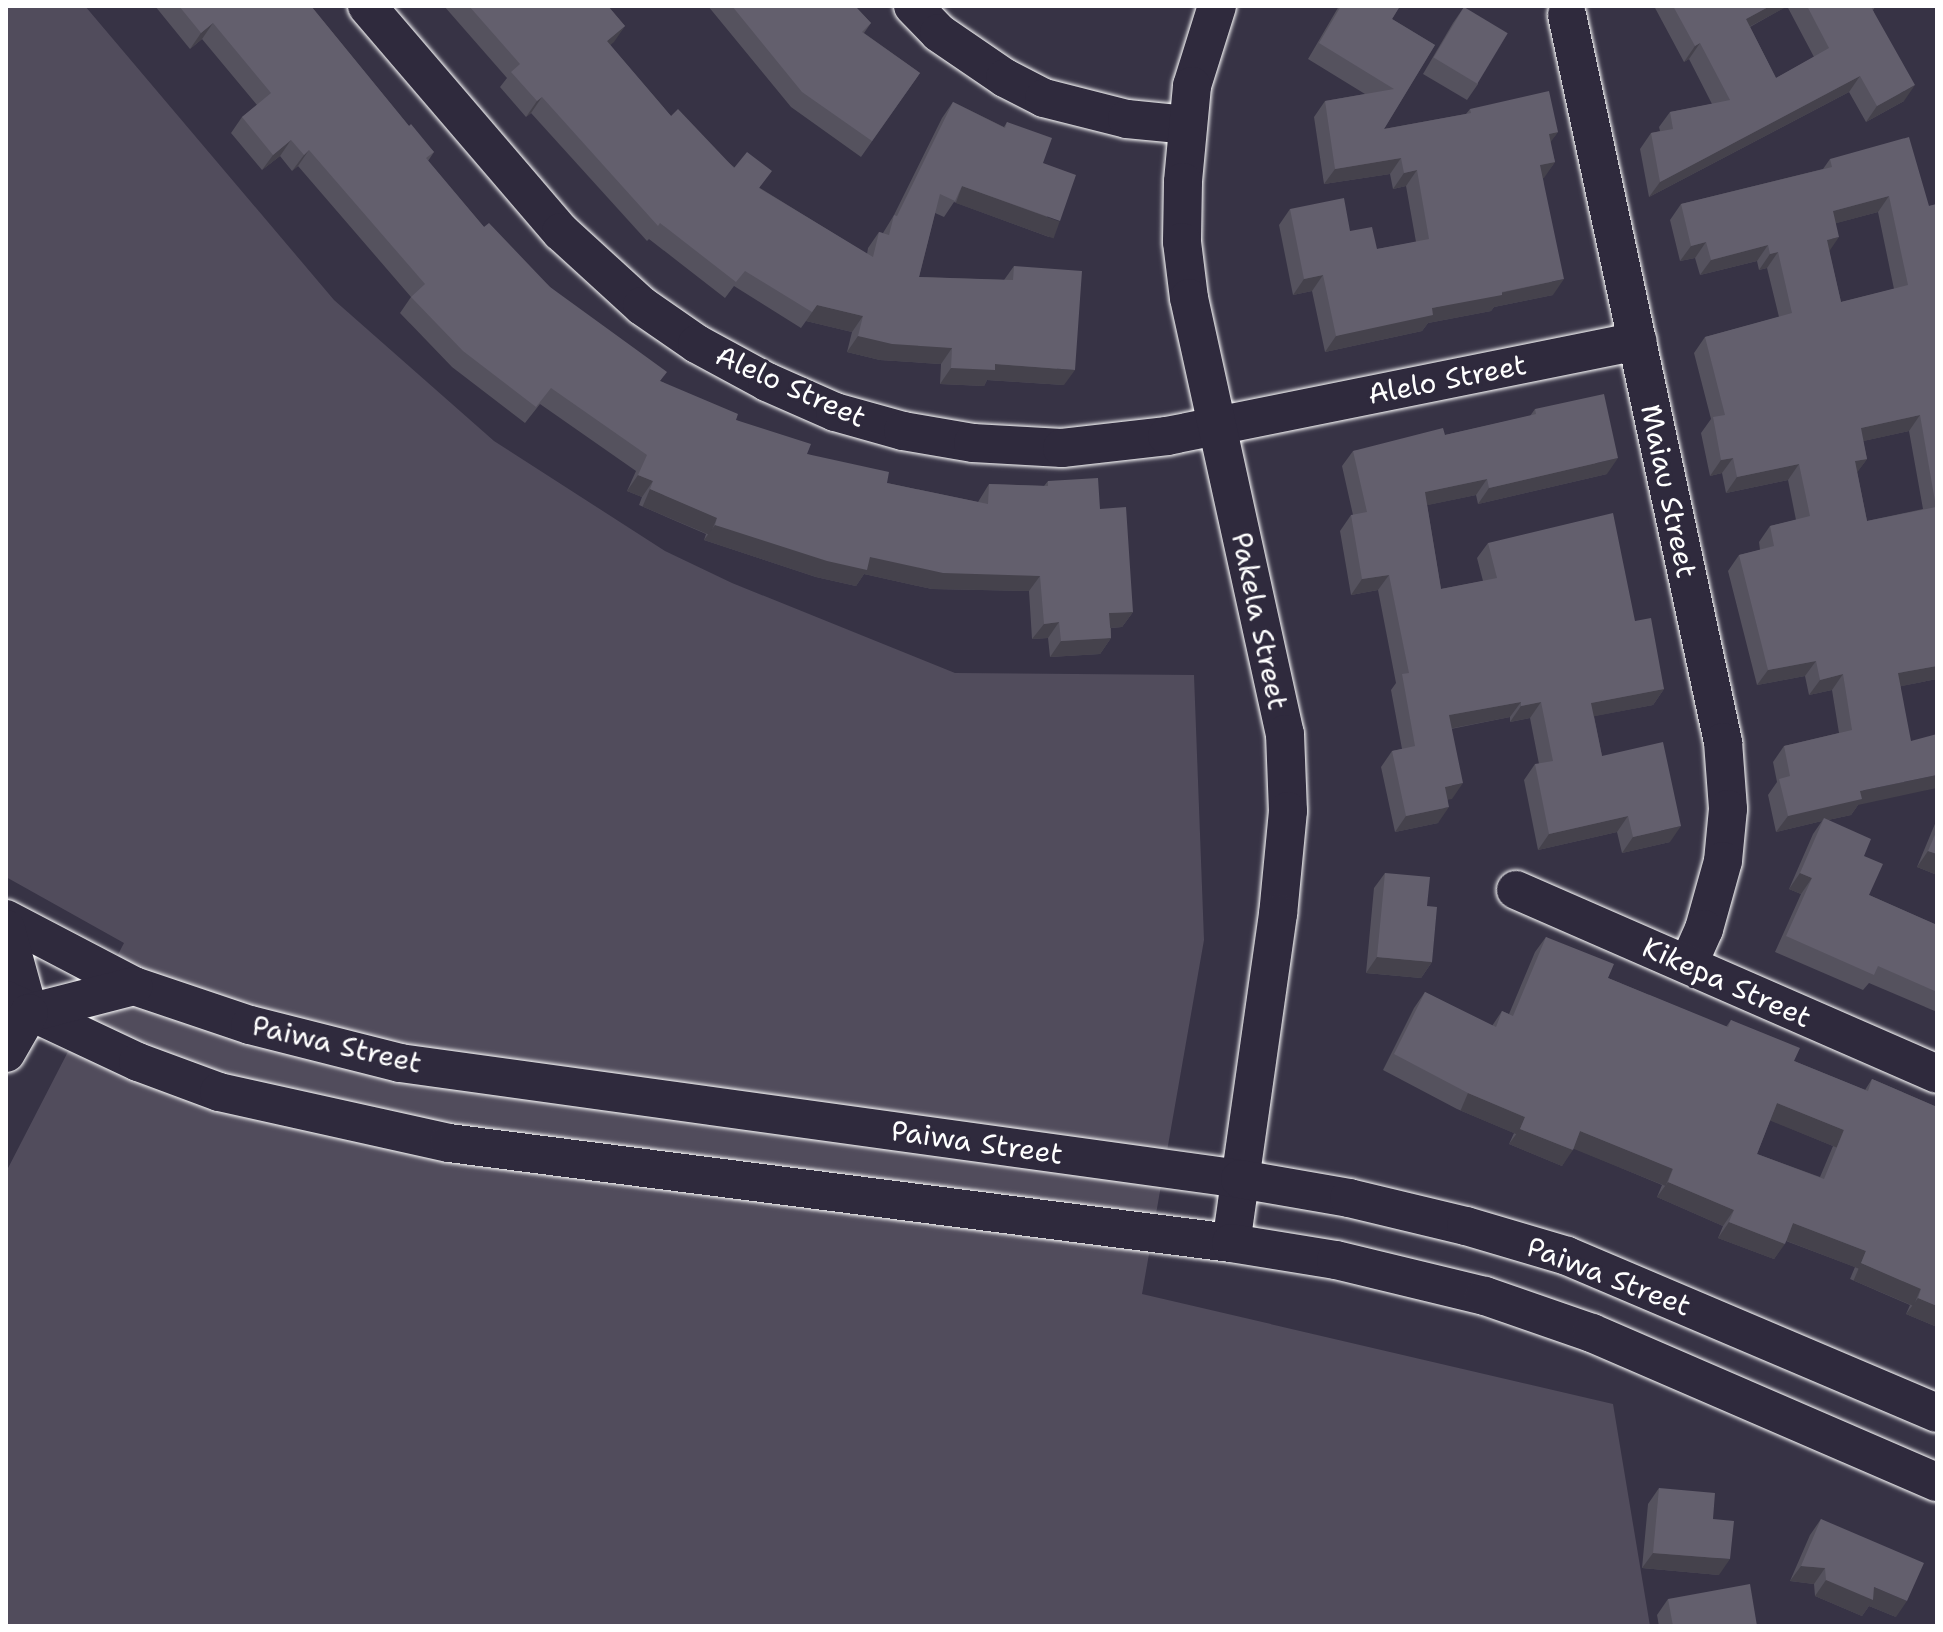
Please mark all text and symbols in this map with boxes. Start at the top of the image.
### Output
street label: Alelo Street [711,338,871,434]
street label: Alelo Street [1365,347,1529,411]
street label: Maiau Street [1634,401,1704,581]
street label: Pakela Street [1225,529,1295,713]
street label: Kikepa Street [1637,930,1817,1034]
street label: Paiwa Street [249,1008,425,1080]
street label: Paiwa Street [889,1113,1065,1171]
street label: Paiwa Street [1522,1229,1696,1323]

